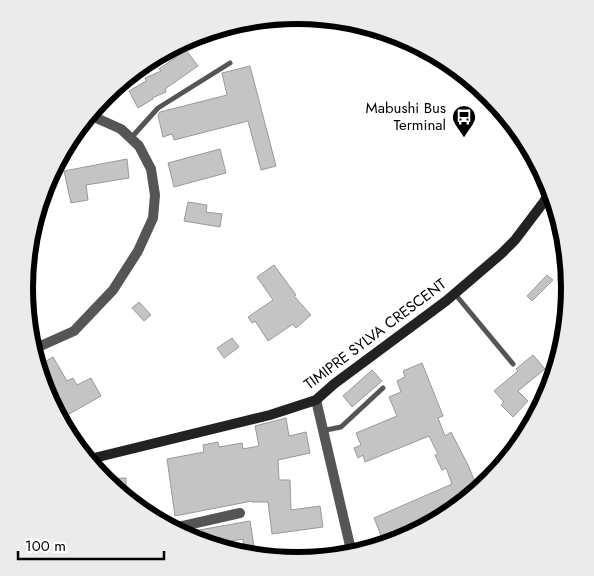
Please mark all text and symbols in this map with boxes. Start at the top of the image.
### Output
place label: Mabushi Bus Terminal [366,97,446,136]
bus stop icon: Mabushi Bus Terminal [451,104,477,138]
street label: TIMIPRE SYLVA CRESCENT [299,273,451,395]
scale bar [18,528,164,560]
text: 100 m [25,535,66,557]

